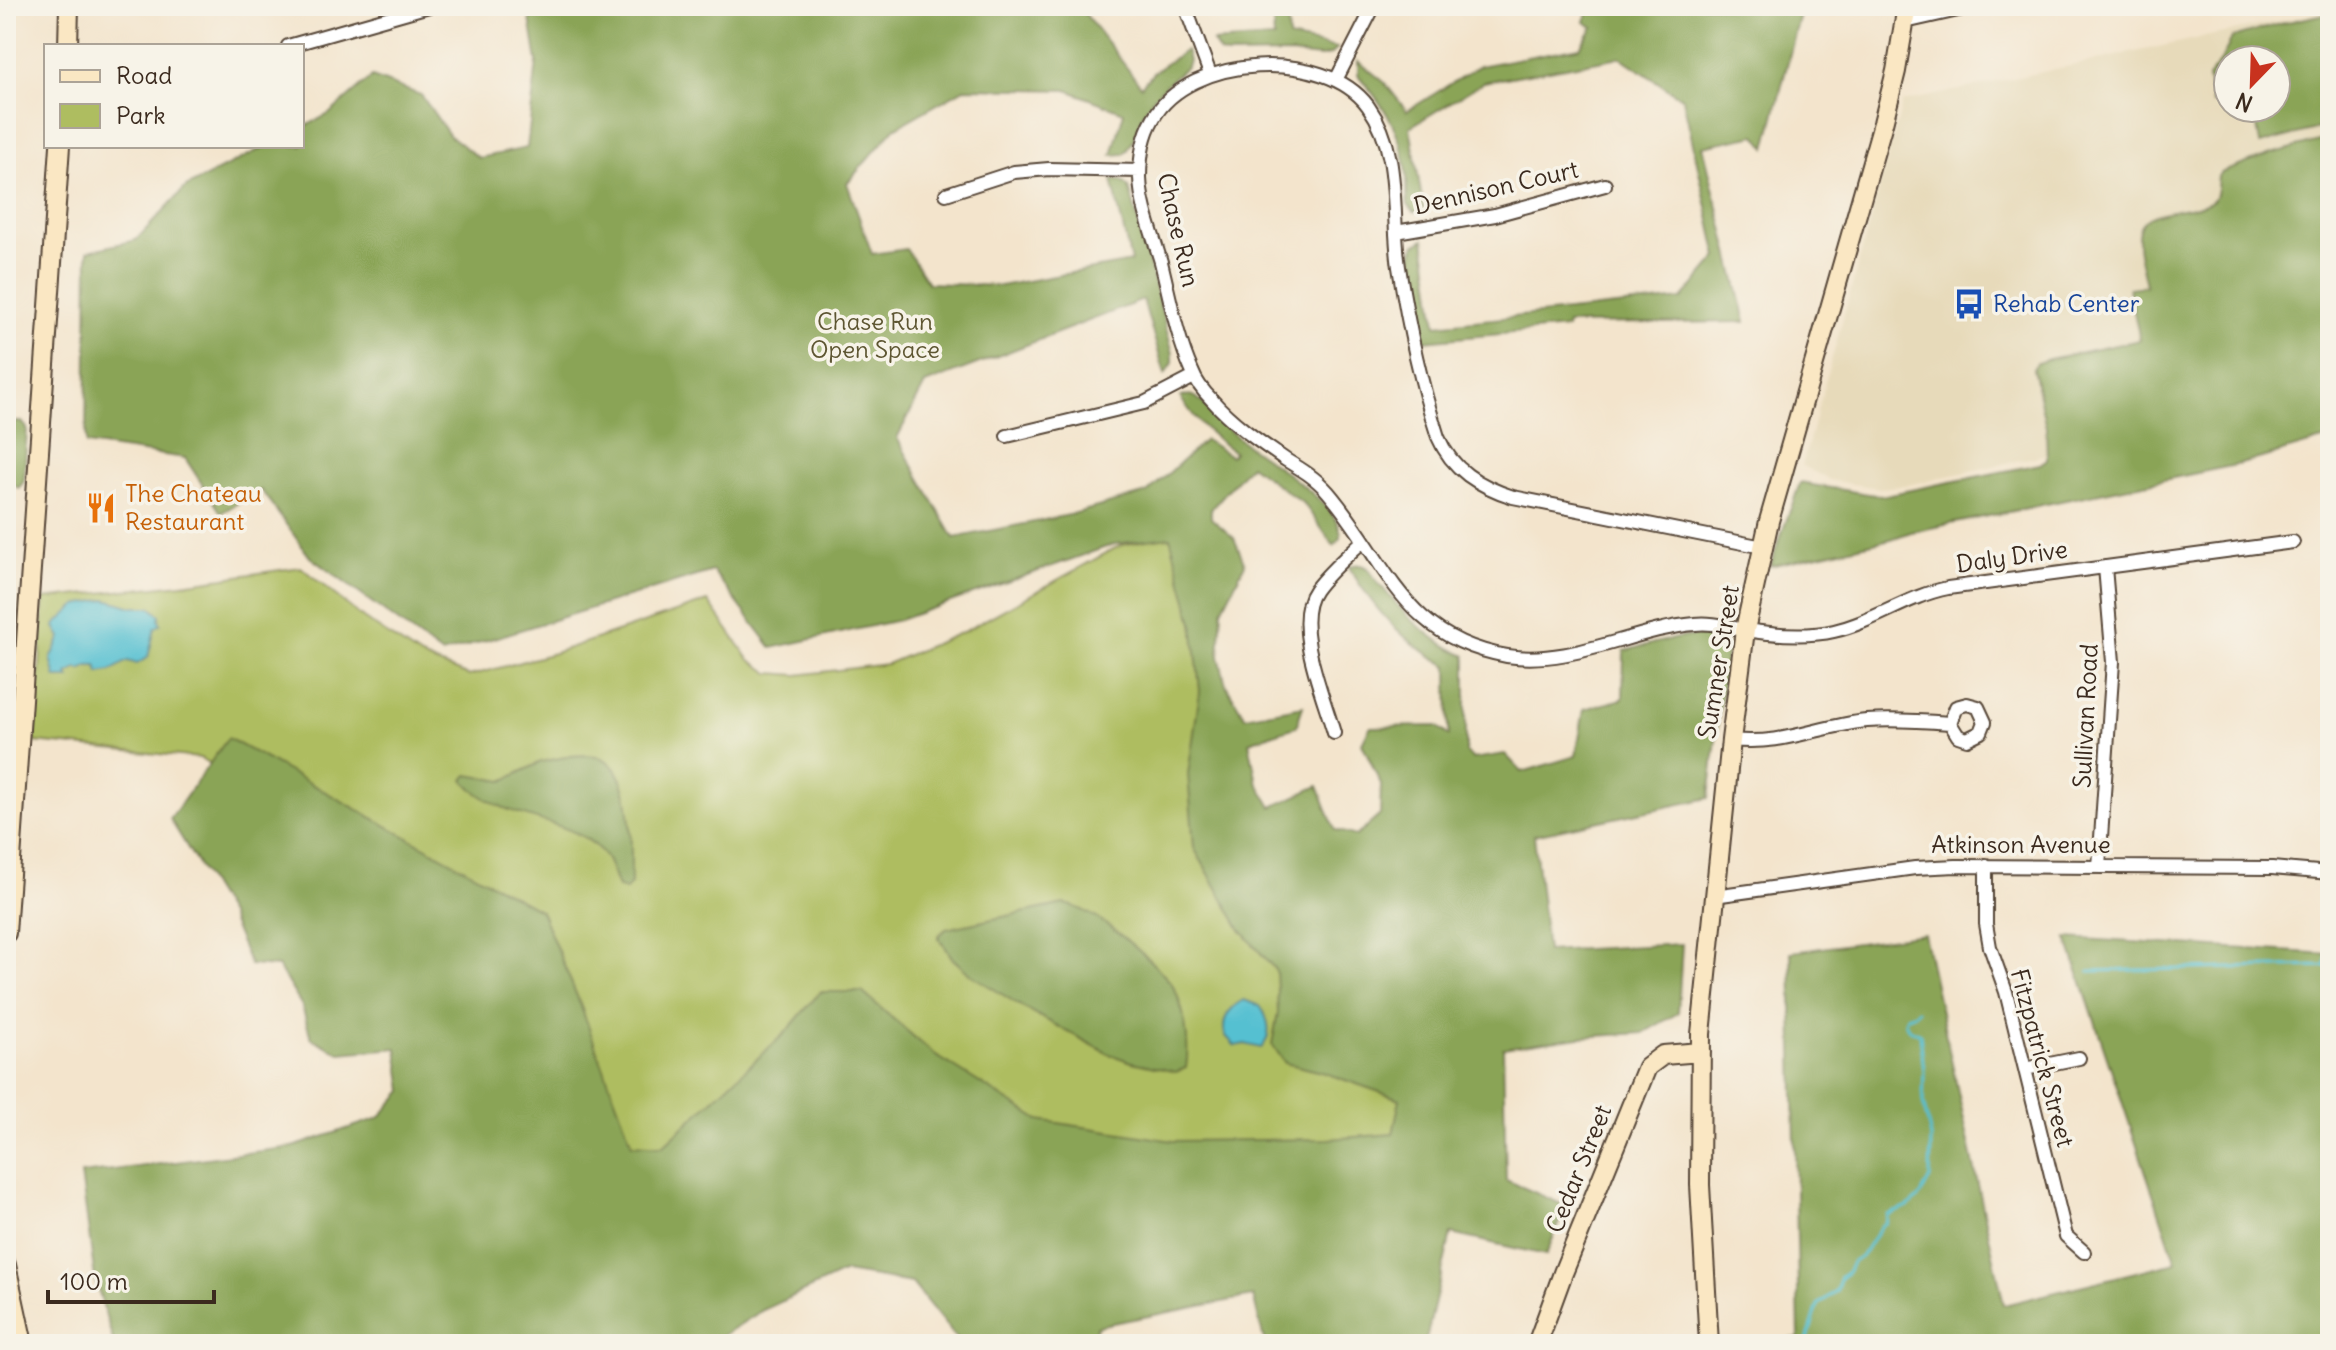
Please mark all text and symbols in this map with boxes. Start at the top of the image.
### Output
legend [44,44,304,148]
north arrow [2212,44,2292,124]
text: Road [116,60,172,90]
text: N [2232,87,2257,118]
text: Park [116,100,166,130]
street label: Dennison Court [1411,154,1581,221]
street label: Chase Run [1151,170,1207,290]
bus stop icon: Rehab Center [1952,287,1986,321]
place label: Rehab Center [1993,288,2140,318]
park label: Chase Run Open Space [810,306,940,364]
place label: The Chateau Restaurant [125,478,262,536]
restaurant icon: The Chateau Restaurant [84,491,118,525]
street label: Daly Drive [1954,533,2070,579]
street label: Sumner Street [1691,583,1745,741]
street label: Sullivan Road [2066,643,2104,789]
street label: Atkinson Avenue [1931,829,2111,859]
street label: Fitzpatrick Street [2005,965,2081,1150]
street label: Cedar Street [1539,1100,1617,1237]
scale bar [48,1254,214,1304]
text: 100 m [60,1266,128,1296]

